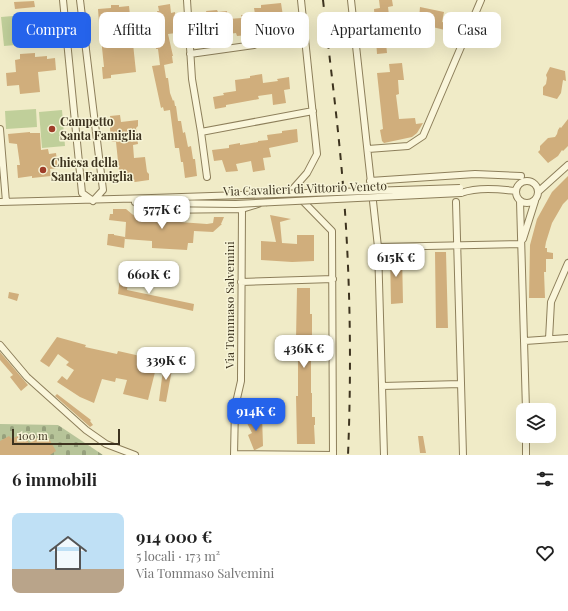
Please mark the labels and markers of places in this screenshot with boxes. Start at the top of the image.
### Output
place label: Campetto Santa Famiglia [60,113,143,143]
marker: Campetto Santa Famiglia [47,124,57,134]
place label: Chiesa della Santa Famiglia [51,154,134,184]
marker: Chiesa della Santa Famiglia [38,165,48,175]
pin: 577K € [129,196,195,230]
pin: 615K € [363,244,429,278]
pin: 660K € [116,261,182,295]
pin: 436K € [271,335,337,369]
pin: 339K € [133,347,199,381]
pin: 914K € [223,398,289,432]

